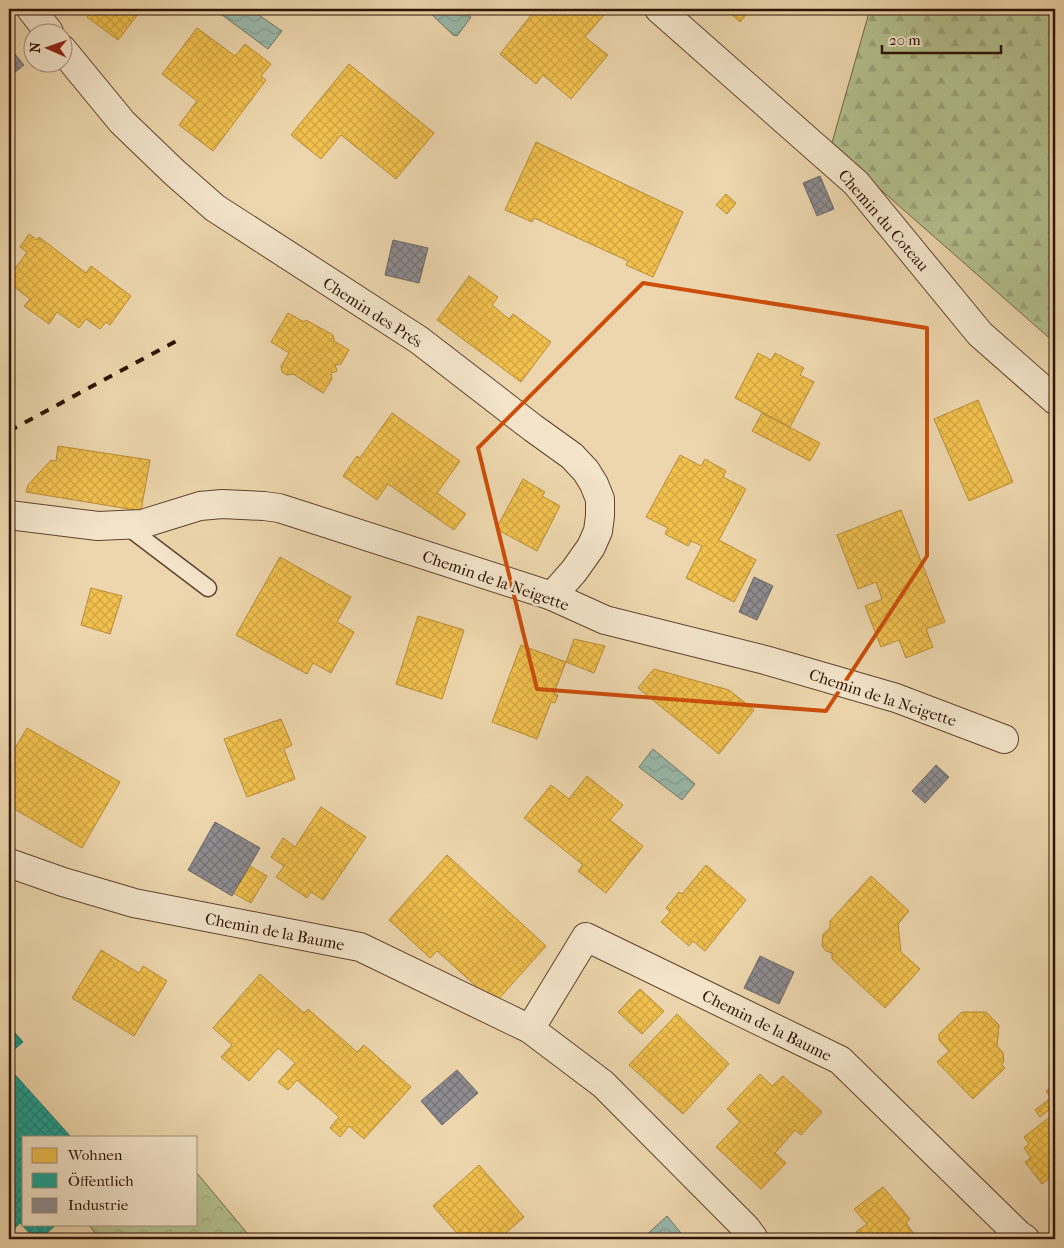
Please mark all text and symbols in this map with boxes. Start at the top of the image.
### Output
north arrow [22,22,72,72]
scale bar [882,22,1000,54]
text: 20 m [889,31,921,49]
text: N [27,42,44,53]
street label: Chemin du Coteau [834,166,933,275]
street label: Chemin des Prés [320,273,426,352]
street label: Chemin de la Neigette [420,546,572,615]
street label: Chemin de la Neigette [807,665,959,730]
street label: Chemin de la Baume [204,909,346,954]
street label: Chemin de la Baume [699,986,835,1065]
legend [22,1136,198,1226]
text: Wohnen [67,1146,123,1164]
text: Öffentlich [68,1172,134,1190]
text: Industrie [68,1196,129,1214]

